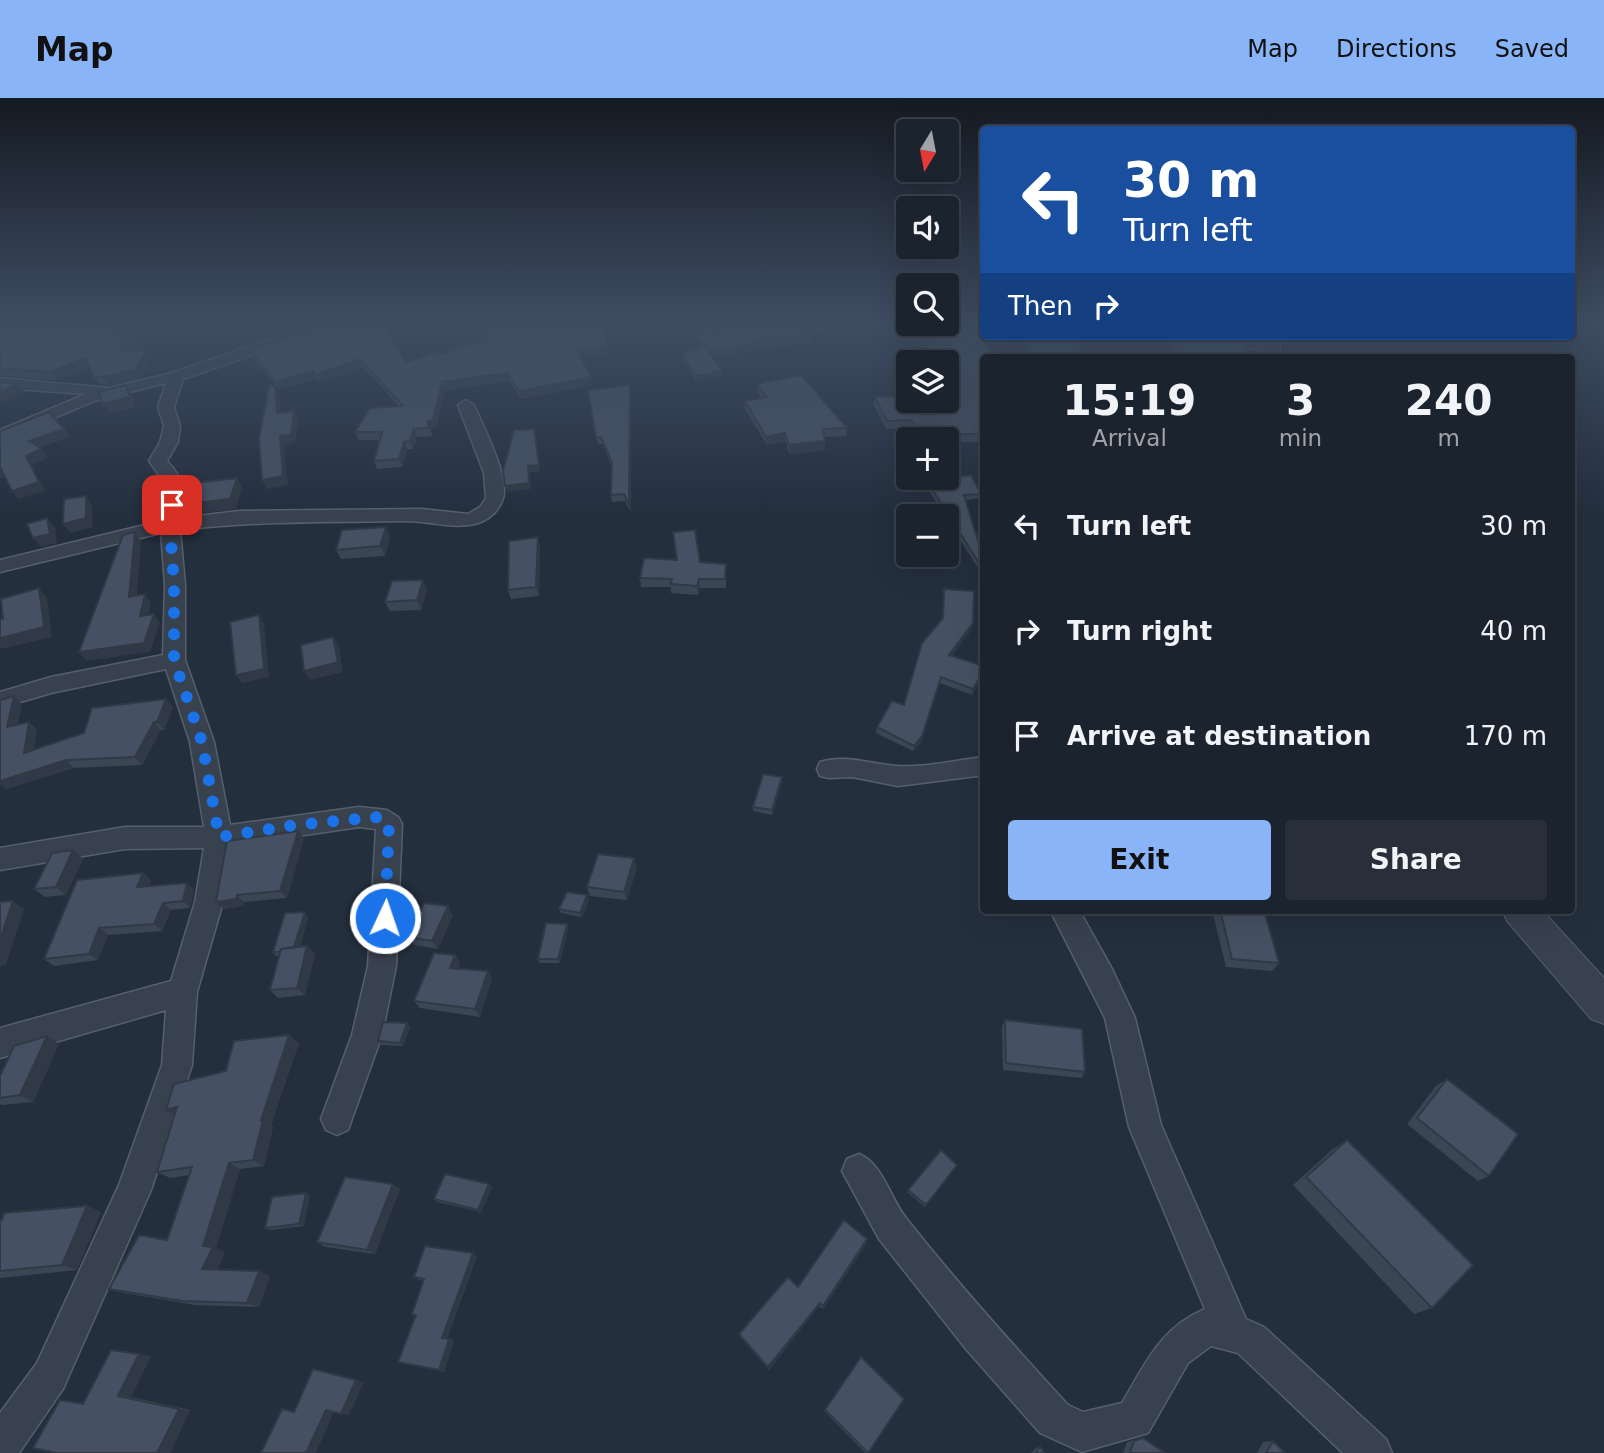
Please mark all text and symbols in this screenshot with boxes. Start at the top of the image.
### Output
text: Map [35,30,114,69]
text: Map [1247,35,1298,63]
text: Directions [1336,35,1457,63]
text: Saved [1495,35,1569,63]
north arrow [896,119,959,182]
map controls [896,119,959,567]
text: 30 m [1123,152,1259,209]
icon: left [1008,154,1099,245]
button: sound [896,196,959,259]
text: Turn left [1123,211,1253,249]
button: search [896,273,959,336]
icon: right [1087,287,1125,325]
text: Then [1008,291,1073,321]
button: layers [896,350,959,413]
text: 15:19 [1063,376,1196,425]
text: 3 [1286,376,1315,425]
text: 240 [1405,376,1492,425]
text: Arrival [1092,425,1167,451]
text: min [1279,425,1322,451]
text: m [1437,425,1460,451]
button: + [896,427,959,490]
pin [142,475,202,535]
icon: arrive [153,486,191,524]
button: − [896,504,959,567]
icon: left [1008,507,1046,545]
text: Turn left [1067,511,1191,541]
text: 30 m [1480,511,1547,541]
icon: right [1008,612,1046,650]
text: Turn right [1067,616,1212,646]
text: 40 m [1480,616,1547,646]
icon: arrive [1008,717,1046,755]
text: Arrive at destination [1067,721,1371,751]
text: 170 m [1464,721,1547,751]
button: Exit [1008,820,1271,900]
button: Share [1285,820,1547,900]
position arrow [348,881,422,955]

